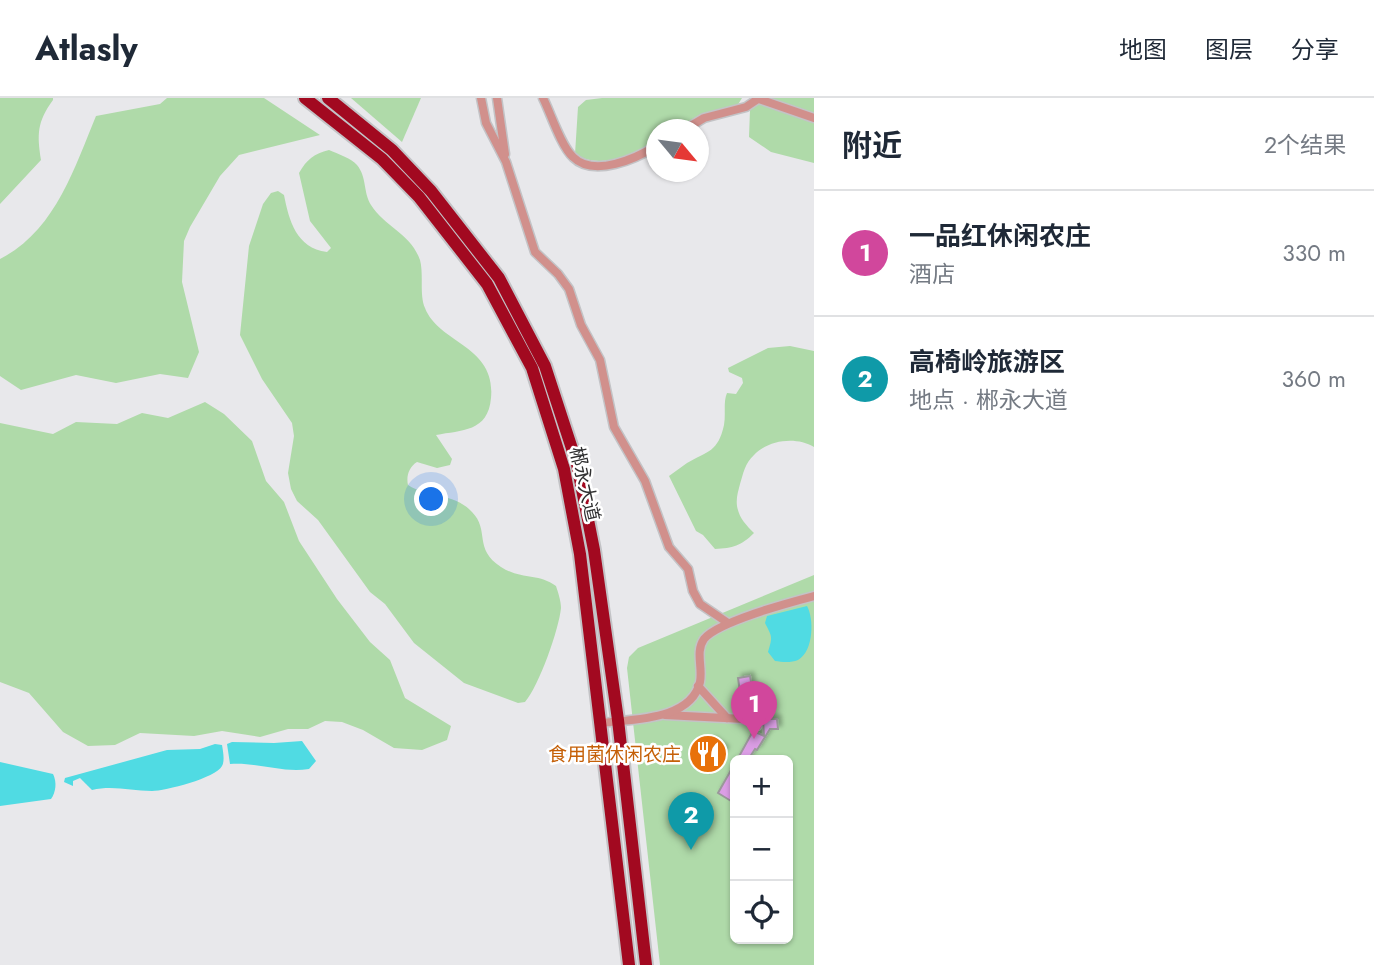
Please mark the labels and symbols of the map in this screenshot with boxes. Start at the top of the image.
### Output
north arrow [646,119,709,182]
street label: 郴永大道 [563,444,607,524]
your location [414,482,448,516]
pin: 1 [731,681,777,739]
restaurant icon: 食用菌休闲农庄 [687,733,729,775]
place label: 食用菌休闲农庄 [548,741,681,768]
pin: 2 [668,792,714,850]

